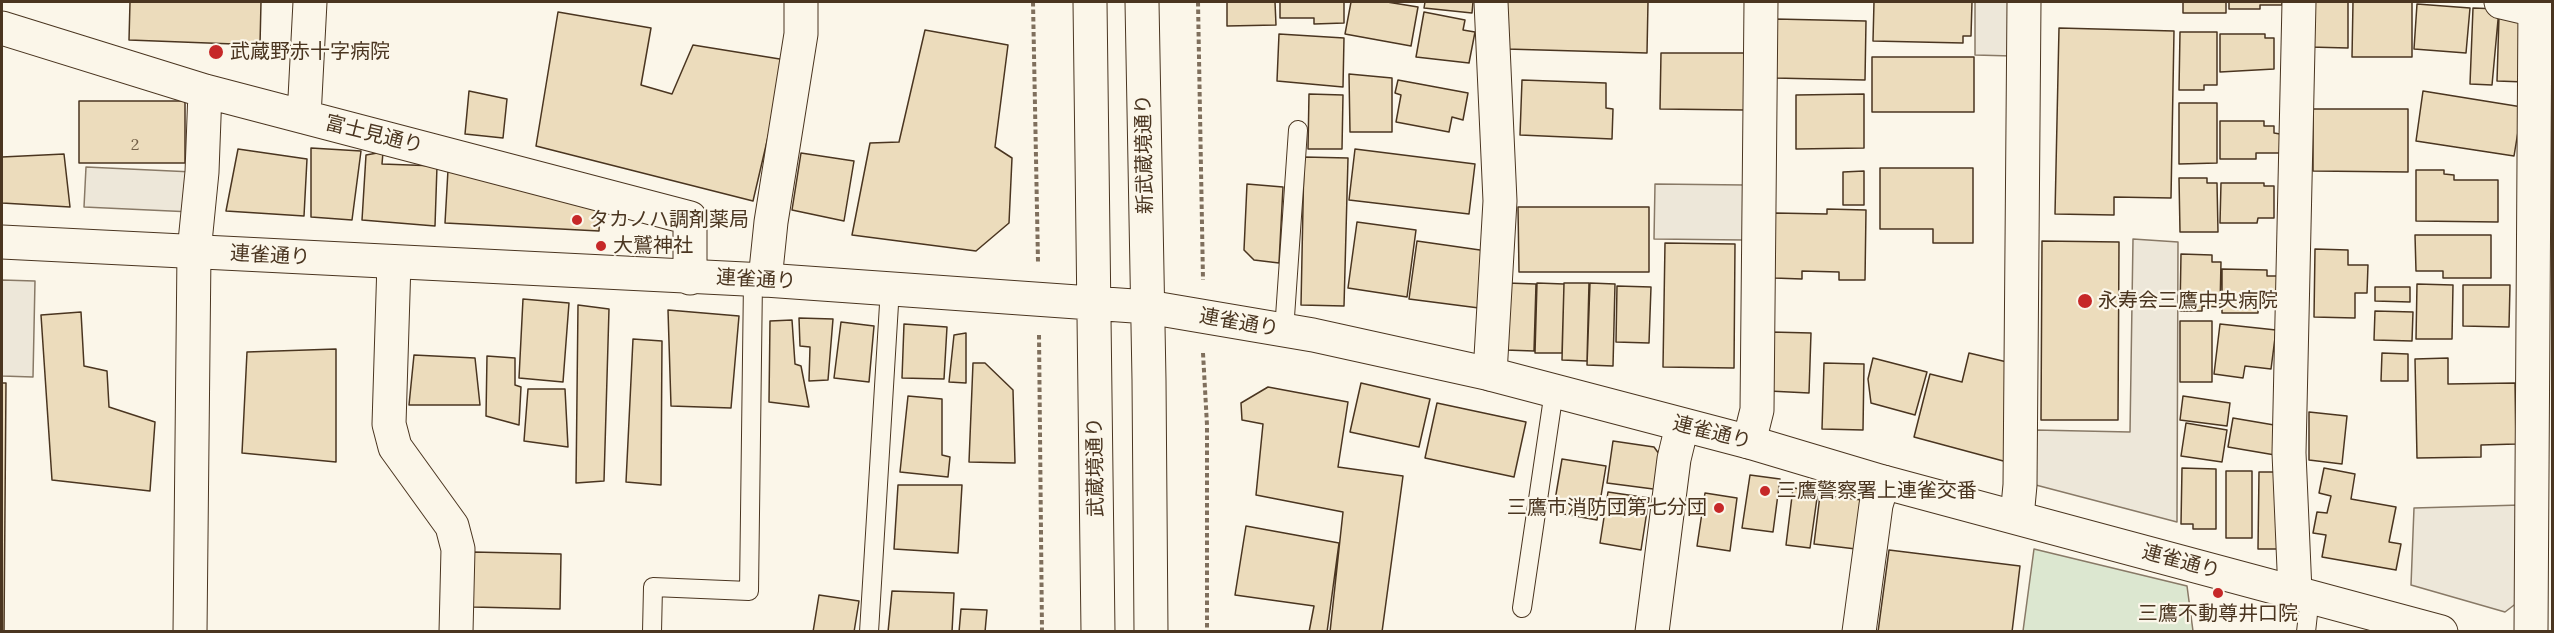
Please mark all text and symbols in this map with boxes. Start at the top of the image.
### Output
place label: 武蔵野赤十字病院 [230,40,390,64]
marker: 武蔵野赤十字病院 [207,43,225,61]
street label: 新武蔵境通り [1132,94,1158,214]
street label: 富士見通り [323,111,425,159]
house number: 2 [131,135,139,155]
place label: タカノハ調剤薬局 [589,208,749,232]
marker: タカノハ調剤薬局 [570,213,584,227]
place label: 大鷲神社 [613,234,693,258]
marker: 大鷲神社 [594,239,608,253]
street label: 連雀通り [229,242,311,270]
street label: 連雀通り [715,266,797,294]
place label: 永寿会三鷹中央病院 [2098,289,2278,313]
marker: 永寿会三鷹中央病院 [2076,292,2094,310]
street label: 連雀通り [1198,304,1280,342]
street label: 連雀通り [1670,412,1754,454]
street label: 武蔵境通り [1083,417,1109,517]
place label: 三鷹警察署上連雀交番 [1777,479,1977,503]
marker: 三鷹警察署上連雀交番 [1758,484,1772,498]
place label: 三鷹市消防団第七分団 [1507,496,1707,520]
marker: 三鷹市消防団第七分団 [1712,501,1726,515]
street label: 連雀通り [2139,540,2223,584]
marker: 三鷹不動尊井口院 [2211,586,2225,600]
place label: 三鷹不動尊井口院 [2138,602,2298,626]

